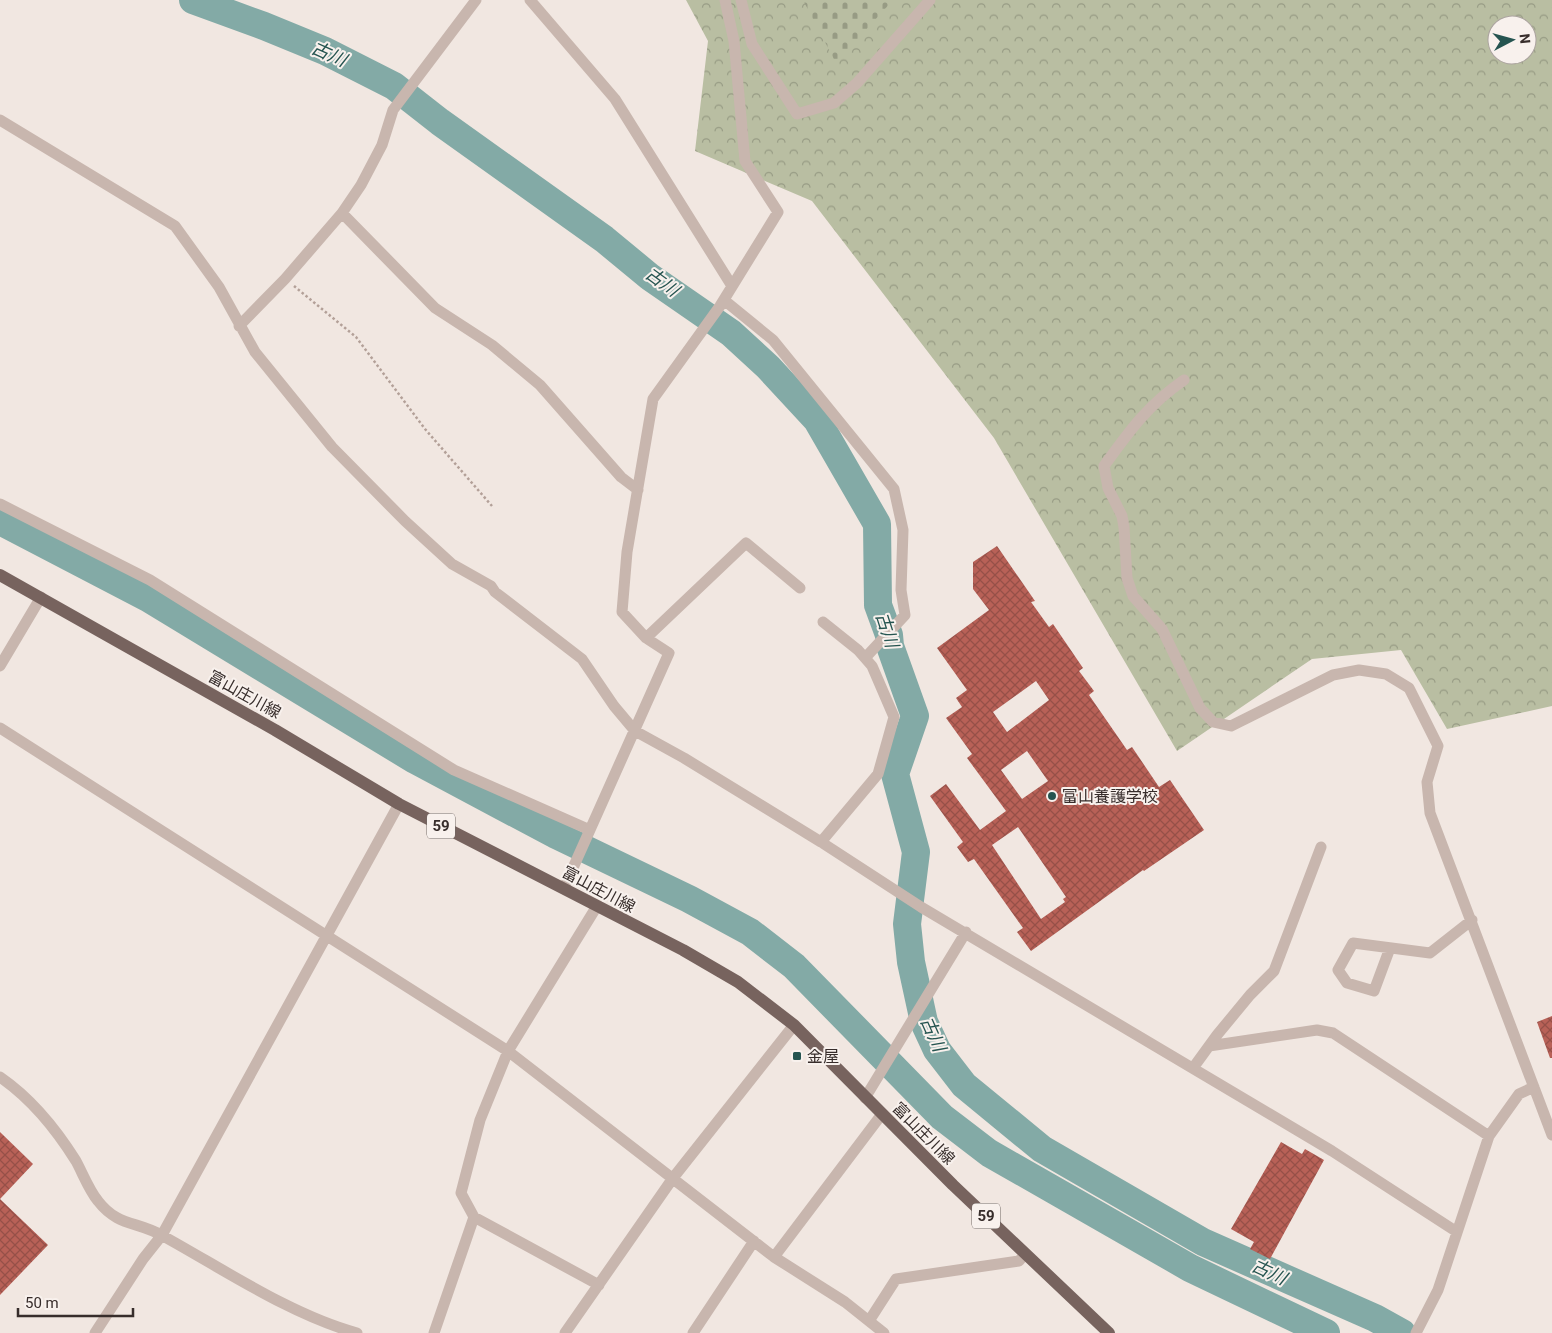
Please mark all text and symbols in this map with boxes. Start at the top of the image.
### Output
north arrow [1487,15,1537,65]
text: N [1516,33,1533,44]
water label: 古川 [308,37,352,71]
water label: 古川 [642,263,685,302]
water label: 古川 [872,609,904,652]
street label: 富山庄川線 [205,667,284,722]
place label: 富山養護学校 [1062,787,1158,806]
marker: 富山養護学校 [1046,790,1058,802]
road number: 59 [427,814,455,838]
street label: 富山庄川線 [559,862,639,917]
water label: 古川 [917,1013,951,1056]
place label: 金屋 [807,1047,839,1066]
marker: 金屋 [791,1050,803,1062]
street label: 富山庄川線 [889,1098,959,1168]
road number: 59 [972,1204,1000,1228]
water label: 古川 [1248,1254,1292,1290]
scale bar [18,1286,132,1318]
text: 50 m [25,1294,59,1312]

